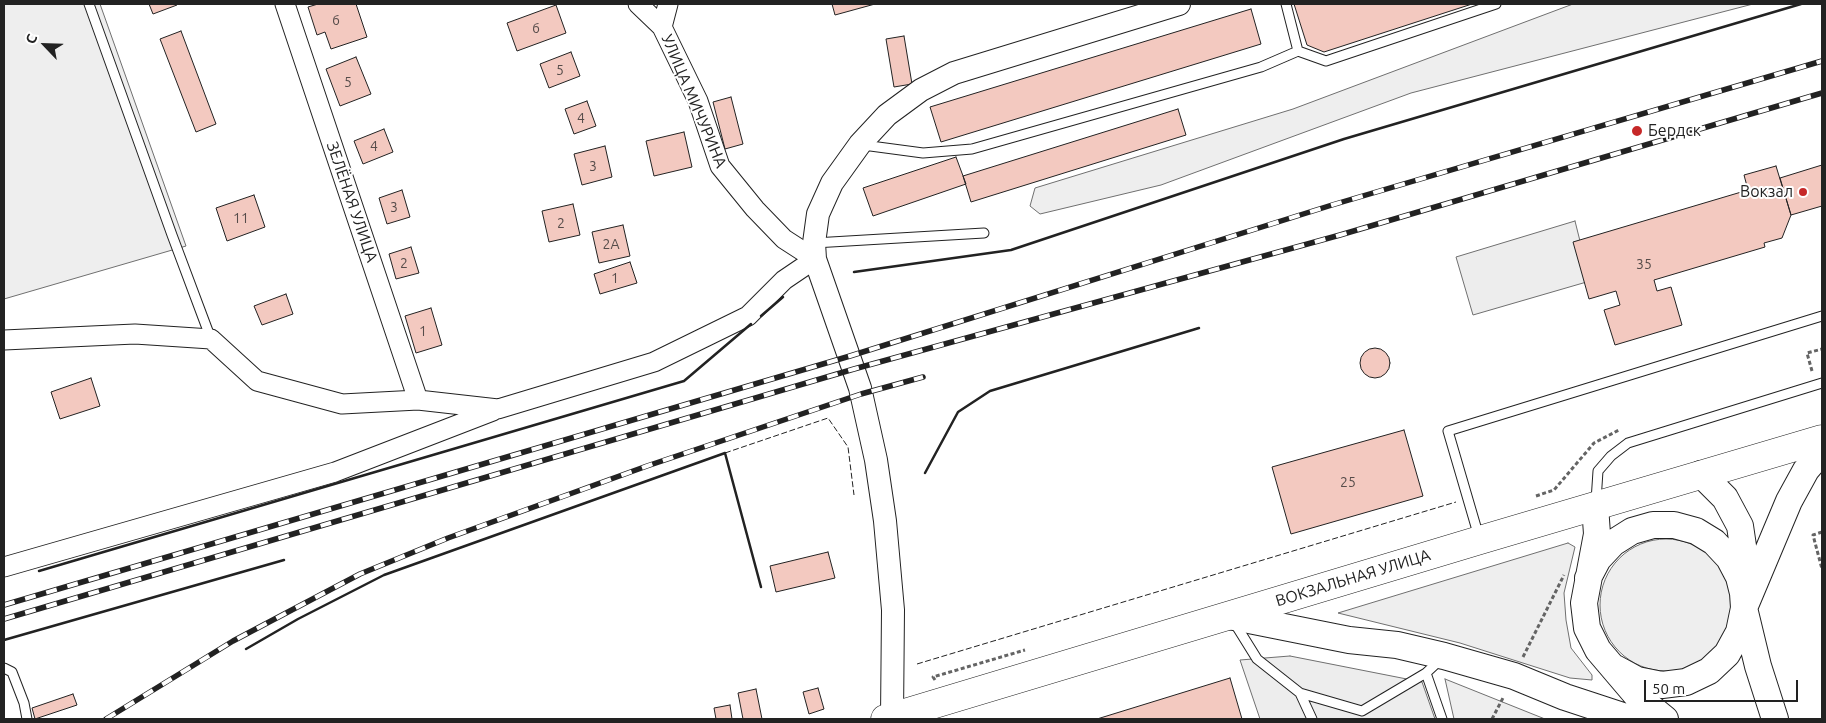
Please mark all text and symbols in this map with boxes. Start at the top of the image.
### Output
house number: 6 [332,12,340,28]
north arrow [20,20,70,70]
house number: 6 [532,20,540,36]
street label: УЛИЦА МИЧУРИНА [657,31,731,171]
text: С [22,32,40,46]
house number: 5 [556,62,564,78]
house number: 5 [344,74,352,90]
house number: 4 [577,110,585,126]
place label: Бердск [1648,121,1701,141]
marker: Бердск [1630,124,1644,138]
house number: 4 [370,138,378,154]
street label: ЗЕЛЁНАЯ УЛИЦА [322,139,382,265]
house number: 3 [589,158,597,174]
place label: Вокзал [1740,182,1793,202]
marker: Вокзал [1797,186,1809,198]
house number: 3 [390,199,398,215]
house number: 11 [233,210,249,226]
house number: 2 [557,215,565,231]
house number: 2А [603,236,619,252]
house number: 2 [400,255,408,271]
house number: 35 [1636,256,1652,272]
house number: 1 [611,270,619,286]
house number: 1 [419,323,427,339]
house number: 25 [1340,474,1356,490]
street label: ВОКЗАЛЬНАЯ УЛИЦА [1273,545,1433,611]
scale bar [1646,670,1800,702]
text: 50 m [1652,680,1685,697]

